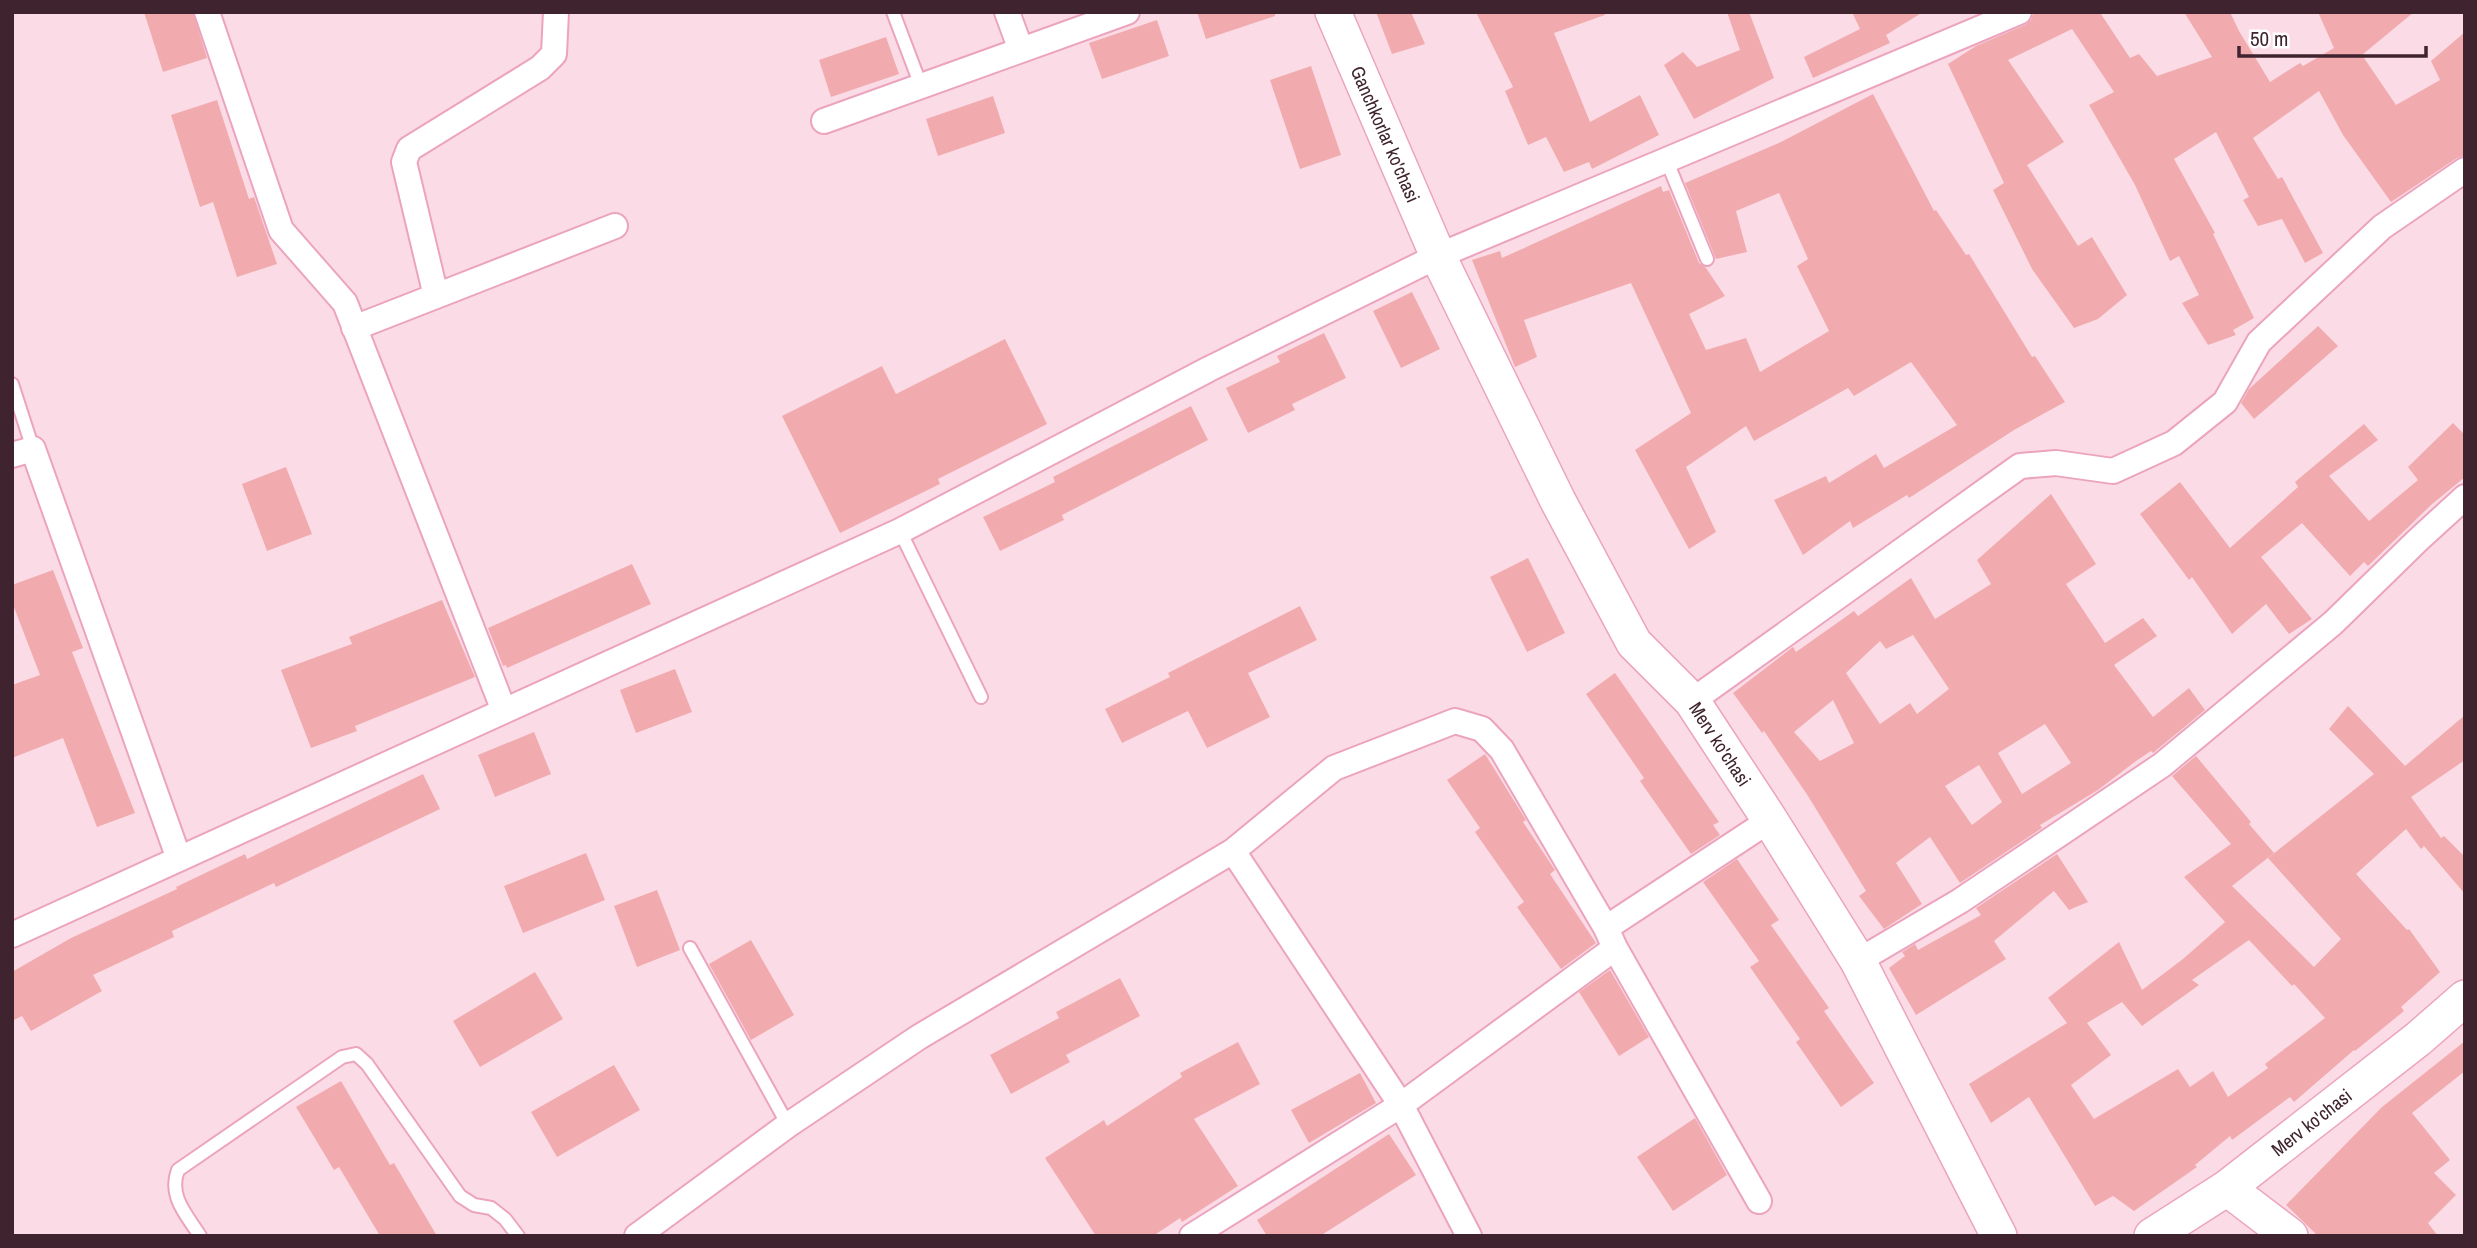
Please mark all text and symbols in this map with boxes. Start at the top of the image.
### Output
scale bar [2239,14,2426,58]
text: 50 m [2250,24,2288,53]
street label: Ganchkorlar ko'chasi [1345,62,1426,206]
street label: Merv ko'chasi [1683,697,1757,791]
street label: Merv ko'chasi [2266,1083,2357,1162]

